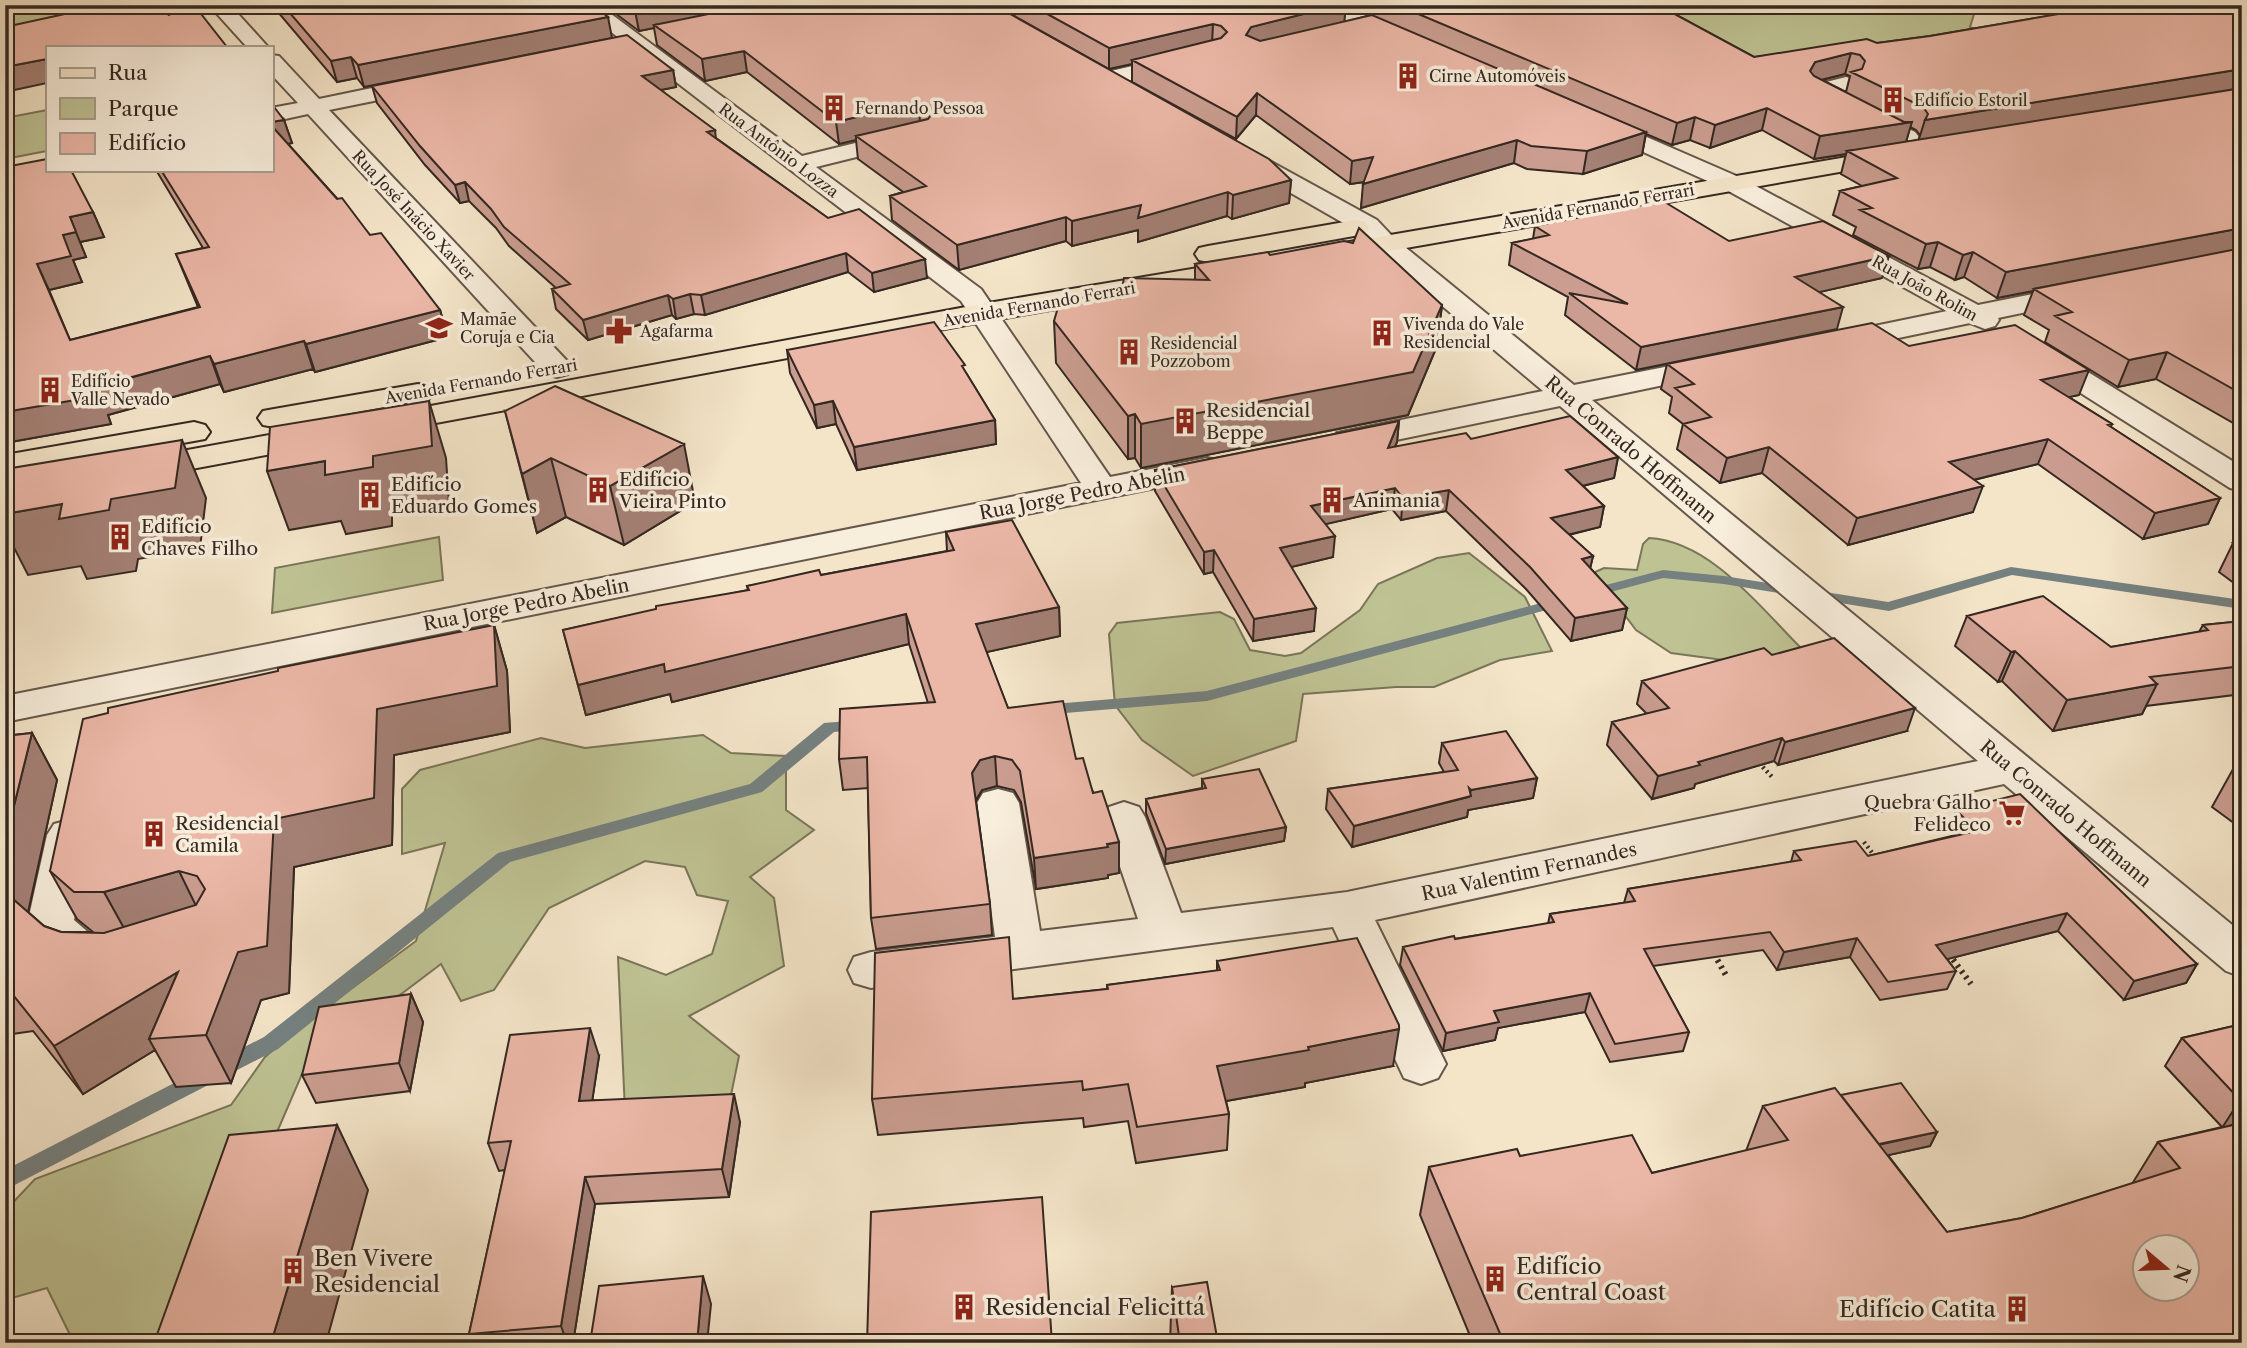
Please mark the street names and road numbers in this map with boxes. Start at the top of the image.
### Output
street label: Rua Antônio Lozza [715,98,843,202]
street label: Rua José Inácio Xavier [348,146,480,284]
street label: Avenida Fernando Ferrari [1499,179,1696,233]
street label: Rua João Rolim [1869,251,1981,325]
street label: Avenida Fernando Ferrari [940,277,1137,331]
street label: Avenida Fernando Ferrari [382,354,579,408]
street label: Rua Conrado Hoffmann [1540,371,1721,528]
street label: Rua Jorge Pedro Abelin [977,462,1187,525]
street label: Rua Jorge Pedro Abelin [421,573,631,636]
street label: Rua Conrado Hoffmann [1975,735,2156,892]
street label: Rua Valentim Fernandes [1419,837,1639,906]

